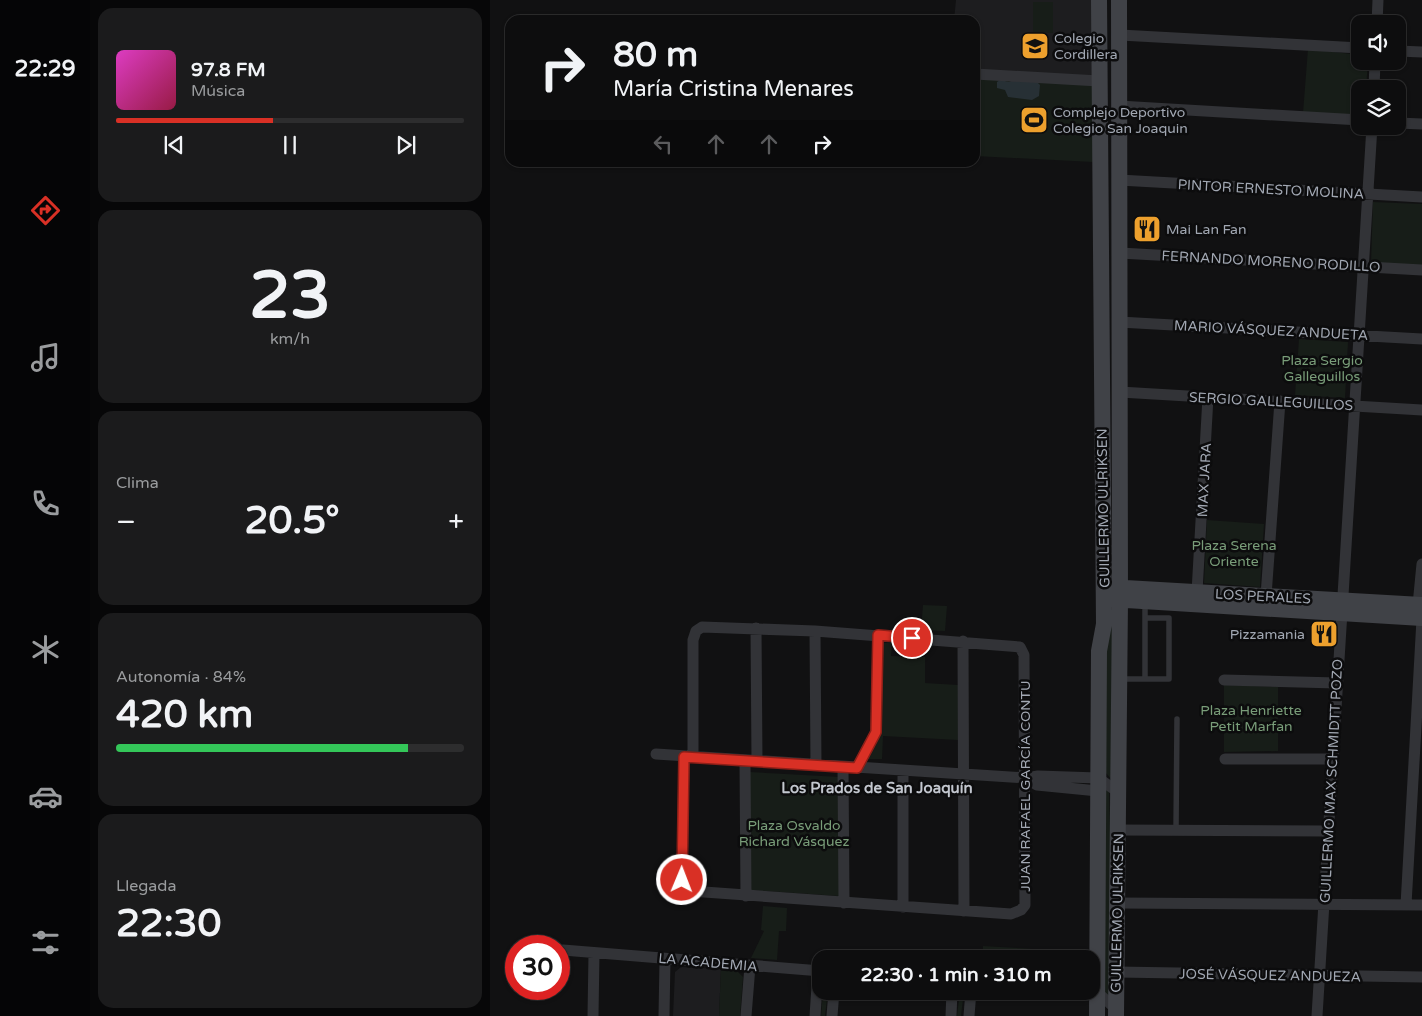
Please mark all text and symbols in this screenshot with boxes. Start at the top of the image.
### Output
map controls [1351,15,1406,135]
button: sound [1351,15,1406,70]
place label: Colegio Cordillera [1054,30,1118,63]
school or university icon: Colegio Cordillera [1020,31,1050,61]
text: 80 m [613,34,698,76]
icon: right [530,35,595,100]
text: 22:29 [15,56,75,82]
text: 97.8 FM [191,59,266,81]
text: María Cristina Menares [613,76,854,102]
button: layers [1351,80,1406,135]
text: Música [191,81,245,101]
place label: Complejo Deportivo Colegio San Joaquin [1053,104,1188,137]
sports icon: Complejo Deportivo Colegio San Joaquin [1019,105,1049,135]
icon: left [649,130,677,158]
icon: ahead [702,130,730,158]
icon: ahead [755,130,783,158]
icon: right [808,130,836,158]
icon: previous [160,131,188,159]
icon: pause [276,131,304,159]
icon: next [392,131,420,159]
street label: PINTOR ERNESTO MOLINA [1177,176,1365,203]
icon: directions [28,193,63,228]
restaurant icon: Mai Lan Fan [1132,214,1162,244]
place label: Mai Lan Fan [1166,221,1246,238]
street label: FERNANDO MORENO RODILLO [1161,247,1381,276]
text: 23 [249,257,331,336]
street label: MARIO VÁSQUEZ ANDUETA [1173,317,1369,344]
text: km/h [270,329,310,349]
icon: music [28,340,63,375]
park label: Plaza Sergio Galleguillos [1281,352,1363,385]
street label: SERGIO GALLEGUILLOS [1188,389,1354,414]
street label: GUILLERMO ULRIKSEN [1094,428,1113,588]
street label: MAX JARA [1194,442,1215,518]
text: Clima [116,473,159,493]
icon: phone [28,486,63,521]
text: 20.5° [245,498,340,544]
text: − [116,505,136,539]
text: + [448,505,464,539]
park label: Plaza Serena Oriente [1191,537,1277,570]
street label: LOS PERALES [1215,585,1312,608]
pin [891,617,933,659]
restaurant icon: Pizzamania [1309,619,1339,649]
icon: arrive [898,624,926,652]
place label: Pizzamania [1230,626,1305,643]
icon: climate [28,632,63,667]
street label: GUILLERMO MAX SCHMIDTT POZO [1317,659,1346,904]
text: Autonomía · 84% [116,667,246,687]
street label: JUAN RAFAEL GARCÍA CONTU [1017,680,1034,892]
text: 420 km [116,692,253,738]
park label: Plaza Henriette Petit Marfan [1200,702,1302,735]
icon: car [28,779,63,814]
district label: Los Prados de San Joaquín [781,779,973,798]
park label: Plaza Osvaldo Richard Vásquez [739,817,849,850]
street label: GUILLERMO ULRIKSEN [1108,833,1127,993]
position arrow [655,853,707,905]
text: Llegada [116,876,176,896]
text: 22:30 [116,901,221,947]
icon: filters [28,925,63,960]
speed limit sign: 30 [505,935,570,1000]
street label: LA ACADEMIA [658,950,758,975]
text: 22:30 · 1 min · 310 m [860,964,1052,986]
street label: JOSÉ VÁSQUEZ ANDUEZA [1179,965,1361,986]

